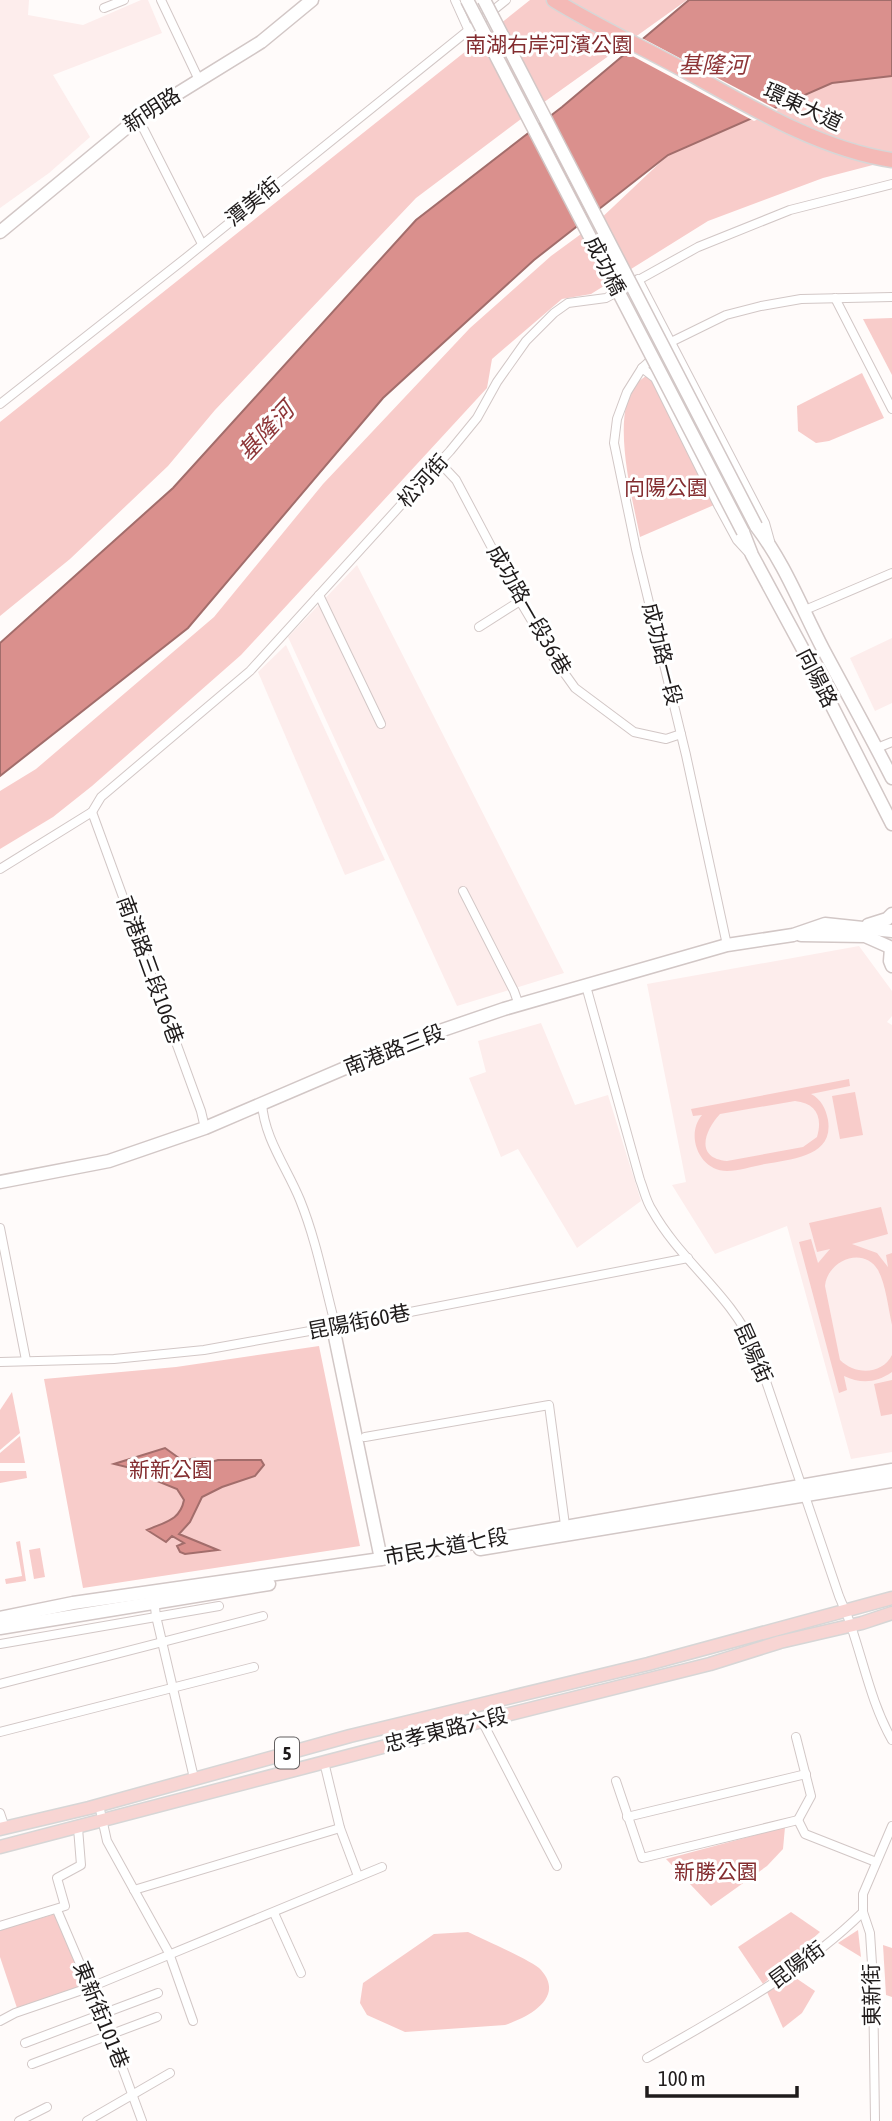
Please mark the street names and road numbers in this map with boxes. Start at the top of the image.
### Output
street label: 環東大道 [760,77,847,135]
street label: 新明路 [119,82,184,136]
street label: 潭美街 [220,172,284,230]
street label: 成功橋 [581,232,631,299]
street label: 松河街 [392,449,452,512]
street label: 成功路一段36巷 [483,540,577,679]
street label: 成功路一段 [639,600,687,708]
street label: 向陽路 [793,644,843,711]
street label: 南港路三段106巷 [113,892,189,1047]
street label: 南港路三段 [340,1019,447,1079]
street label: 昆陽街60巷 [306,1299,412,1343]
street label: 昆陽街 [730,1319,778,1386]
street label: 市民大道七段 [382,1523,510,1569]
street label: 忠孝東路六段 [382,1702,510,1756]
road number: 5 [275,1737,299,1768]
street label: 昆陽街 [764,1936,829,1992]
street label: 東新街101巷 [70,1957,134,2072]
street label: 東新街 [858,1963,884,2027]

